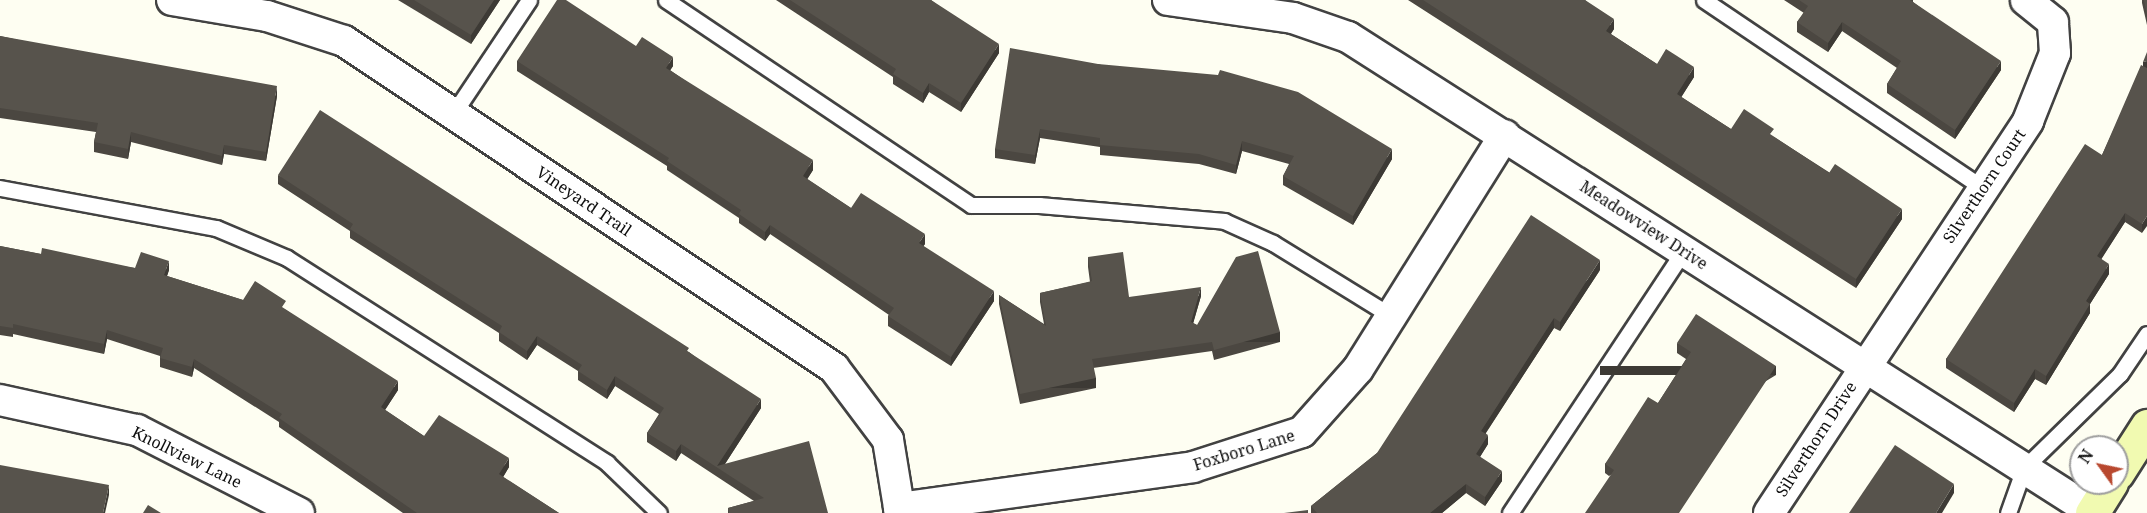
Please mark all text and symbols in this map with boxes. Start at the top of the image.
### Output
street label: Silverthorn Court [1939,125,2029,247]
street label: Vineyard Trail [533,162,635,240]
street label: Meadowview Drive [1577,177,1711,273]
street label: Silverthorn Drive [1772,378,1860,500]
street label: Knollview Lane [129,422,245,492]
street label: Foxboro Lane [1191,425,1297,475]
north arrow [2069,435,2129,495]
text: N [2073,445,2098,468]

